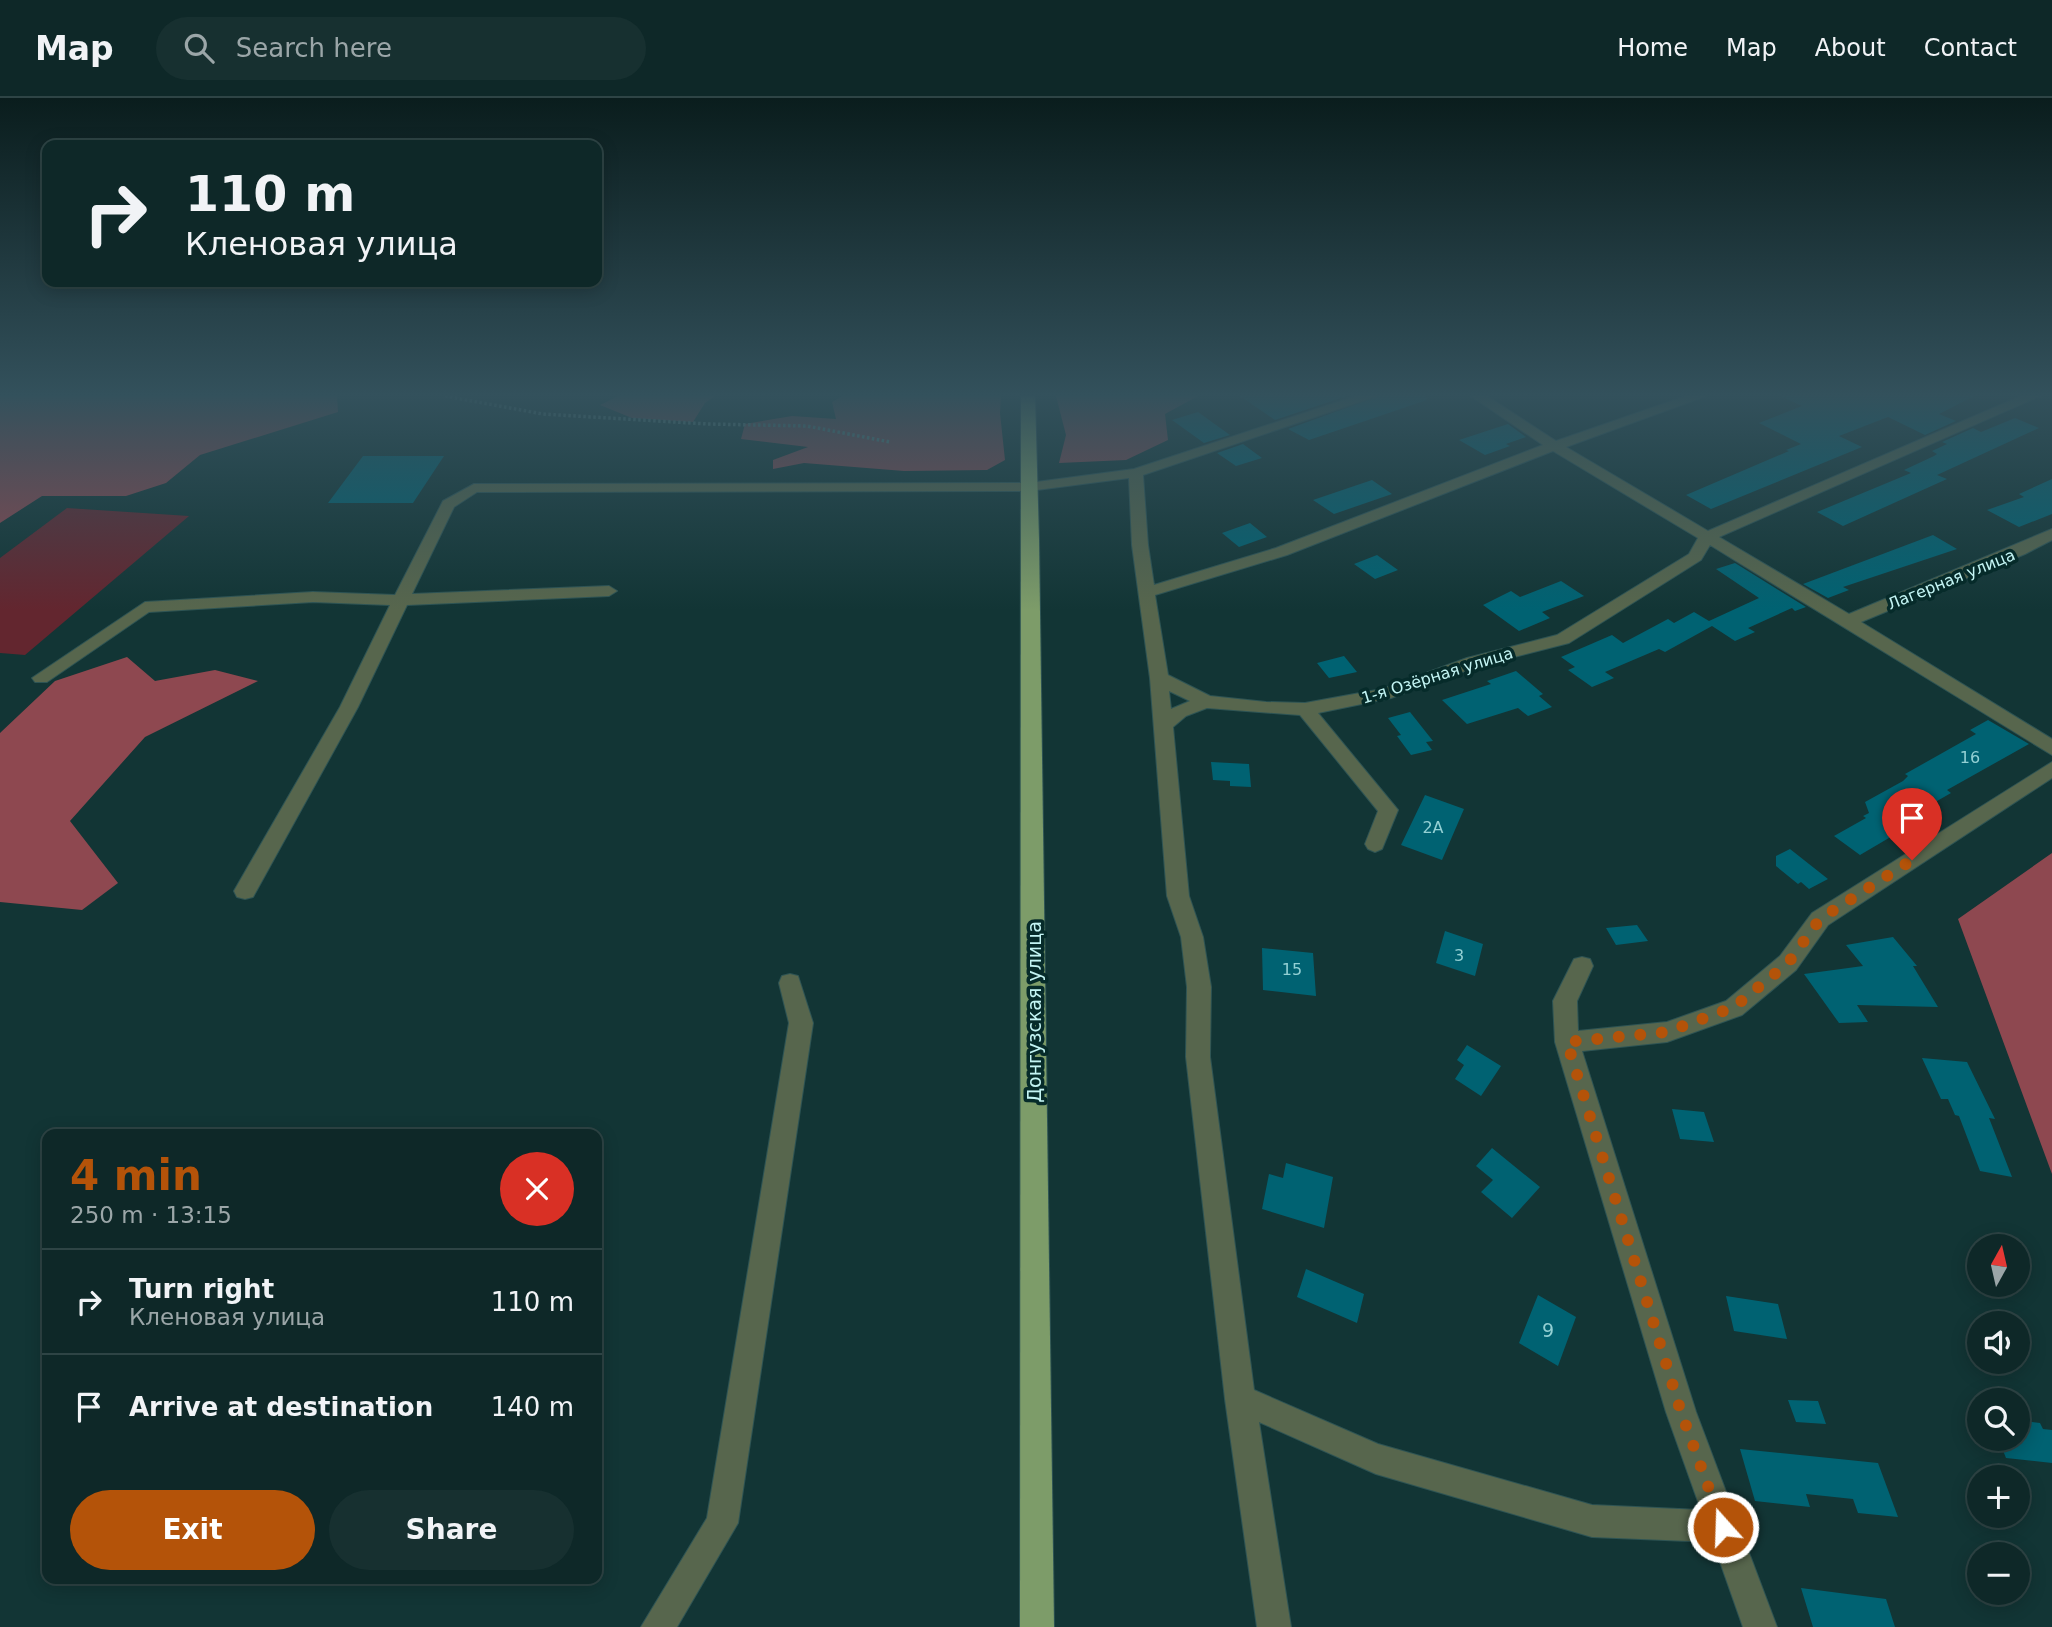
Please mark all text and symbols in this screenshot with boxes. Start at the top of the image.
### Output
search box [156,17,646,80]
text: Map [35,29,114,68]
icon: search [180,29,218,67]
text: Search here [236,33,392,63]
text: Home [1617,34,1688,62]
text: Map [1726,34,1777,62]
text: About [1815,34,1886,62]
text: Contact [1924,34,2017,62]
text: 110 m [185,166,355,223]
icon: right [70,168,161,259]
text: Кленовая улица [185,225,458,263]
street label: Лагерная улица [1885,545,2018,614]
street label: 1-я Озёрная улица [1359,643,1515,708]
house number: 16 [1960,748,1980,767]
pin [1882,788,1942,860]
icon: arrive [1893,799,1931,837]
house number: 2А [1422,818,1444,837]
street label: Донгузская улица [1023,921,1045,1103]
house number: 3 [1454,946,1464,965]
house number: 15 [1282,960,1302,979]
text: 4 min [70,1151,202,1200]
button: close [500,1152,574,1226]
text: 250 m · 13:15 [70,1202,232,1228]
north arrow [1967,1234,2030,1297]
map controls [1967,1234,2030,1605]
text: Turn right [129,1274,274,1304]
icon: right [70,1283,108,1321]
text: 110 m [491,1287,574,1317]
text: Кленовая улица [129,1304,325,1330]
button: sound [1967,1311,2030,1374]
house number: 9 [1542,1319,1554,1341]
icon: arrive [70,1388,108,1426]
button: search [1967,1388,2030,1451]
text: Arrive at destination [129,1392,433,1422]
text: 140 m [491,1392,574,1422]
button: + [1967,1465,2030,1528]
button: Exit [70,1490,315,1570]
button: Share [329,1490,574,1570]
position arrow [1686,1490,1760,1564]
button: − [1967,1542,2030,1605]

